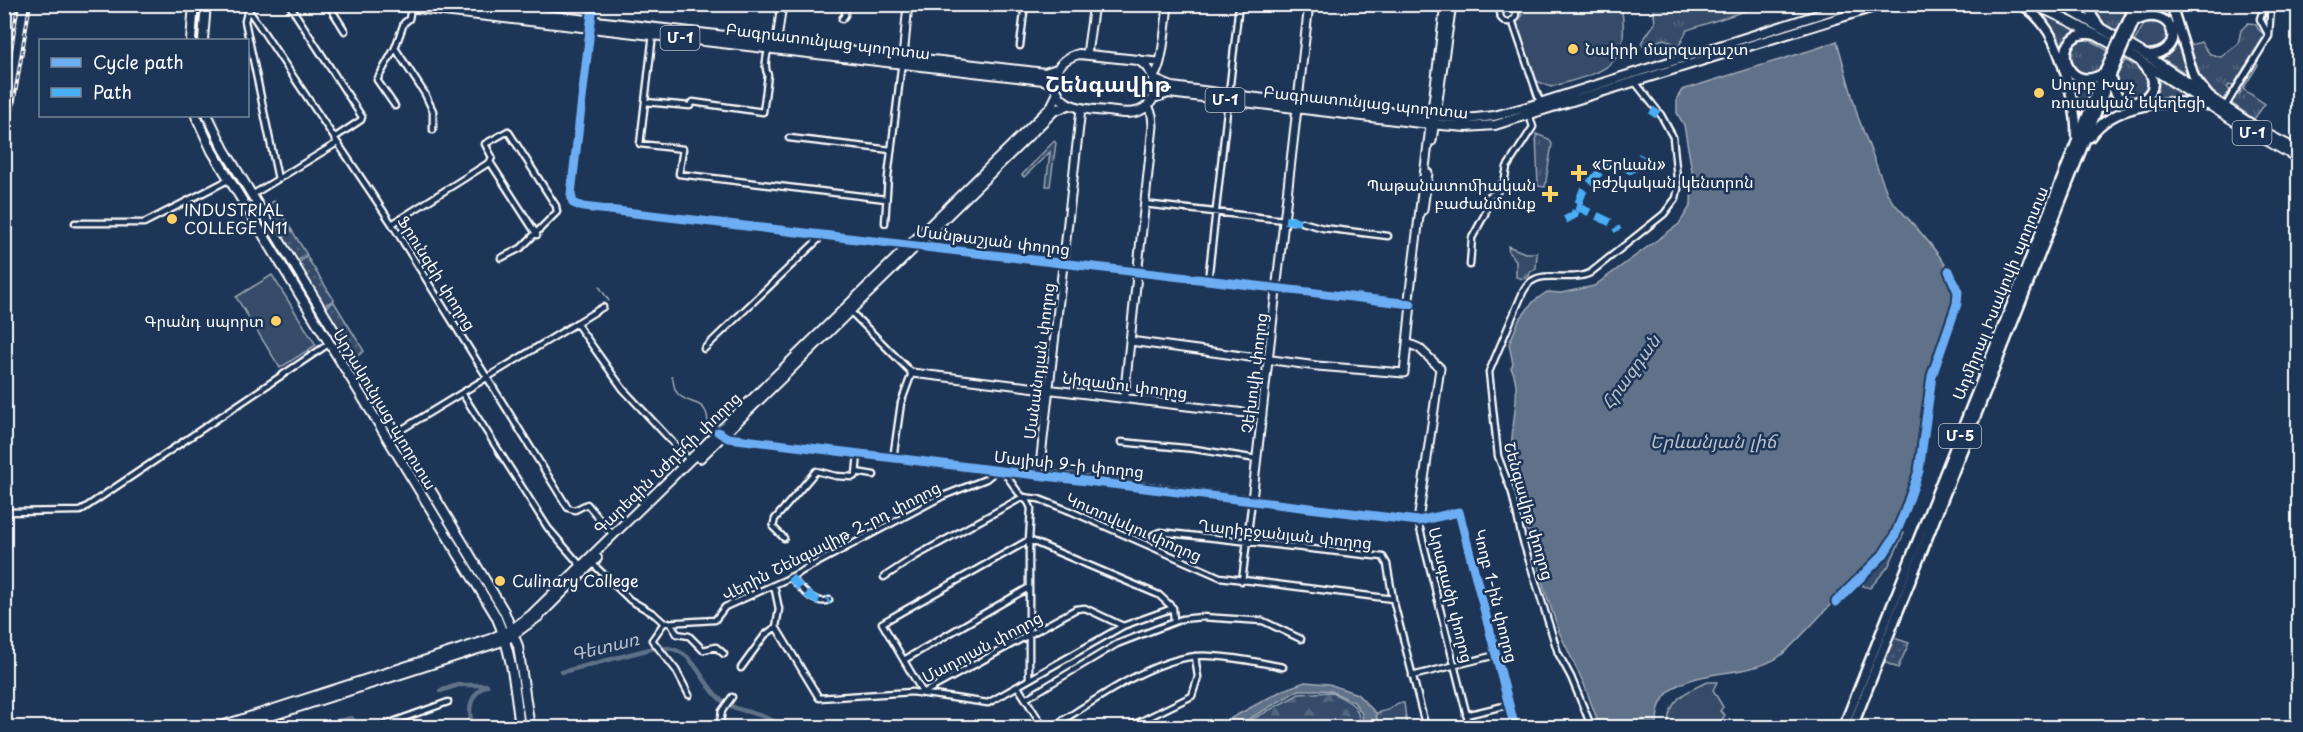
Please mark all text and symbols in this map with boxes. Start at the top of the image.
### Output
street label: Բագրատունյաց պողոտա [725,16,932,64]
road number: Մ-1 [660,26,700,50]
place label: Նաիրի մարզադաշտ [1585,36,1748,60]
legend [39,39,249,117]
marker: Նաիրի մարզադաշտ [1566,42,1580,56]
text: Cycle path [93,48,184,75]
district label: Շենգավիթ [1045,66,1171,99]
place label: Սուրբ Խաչ ռուսական եկեղեցի [2051,71,2206,113]
text: Path [93,78,132,105]
street label: Բագրատունյաց պողոտա [1263,78,1470,124]
marker: Սուրբ Խաչ ռուսական եկեղեցի [2032,86,2046,100]
road number: Մ-1 [1206,88,1244,112]
road number: Մ-1 [2232,121,2272,145]
place label: «Երևան» բժշկական կենտրոն [1592,151,1754,193]
marker: «Երևան» բժշկական կենտրոն [1570,164,1588,182]
place label: Պաթանատոմիական բաժանմունք [1366,172,1536,214]
street label: Ադմիրալ Իսակովի պողոտա [1945,182,2053,403]
marker: Պաթանատոմիական բաժանմունք [1541,185,1559,203]
place label: INDUSTRIAL COLLEGE N11 [184,197,288,239]
street label: Ֆրունզեի փողոց [393,210,483,335]
marker: INDUSTRIAL COLLEGE N11 [165,212,179,226]
street label: Մանթաշյան փողոց [915,218,1072,260]
street label: Մանանդյան փողոց [1016,281,1060,441]
place label: Գրանդ սպորտ [144,308,264,332]
street label: Չեխովի փողոց [1234,311,1272,435]
marker: Գրանդ սպորտ [269,314,283,328]
street label: Արշակունյաց պողոտա [328,323,444,494]
water label: Հրազդան [1594,327,1667,414]
street label: Նիզամու փողոց [1061,364,1189,404]
street label: Գարեգին Նժդեհի փողոց [587,385,745,539]
road number: Մ-5 [1939,424,1981,448]
water label: Երևանյան լիճ [1650,427,1779,454]
street label: Շենգավիթ փողոց [1499,439,1561,583]
street label: Մայիսի 9-ի փողոց [993,443,1145,483]
street label: Վերին Շենգավիթ 2-րդ փողոց [717,474,944,606]
street label: Կոտովսկու փողոց [1063,485,1206,567]
street label: Ղարիբջանյան փողոց [1197,512,1373,554]
street label: Արագածի փողոց [1423,524,1480,665]
street label: Կողբ 1-ին փողոց [1469,526,1525,665]
place label: Culinary College [512,568,639,592]
marker: Culinary College [493,574,507,588]
street label: Մադոյան փողոց [917,604,1046,688]
water label: Գետառ [568,624,642,667]

